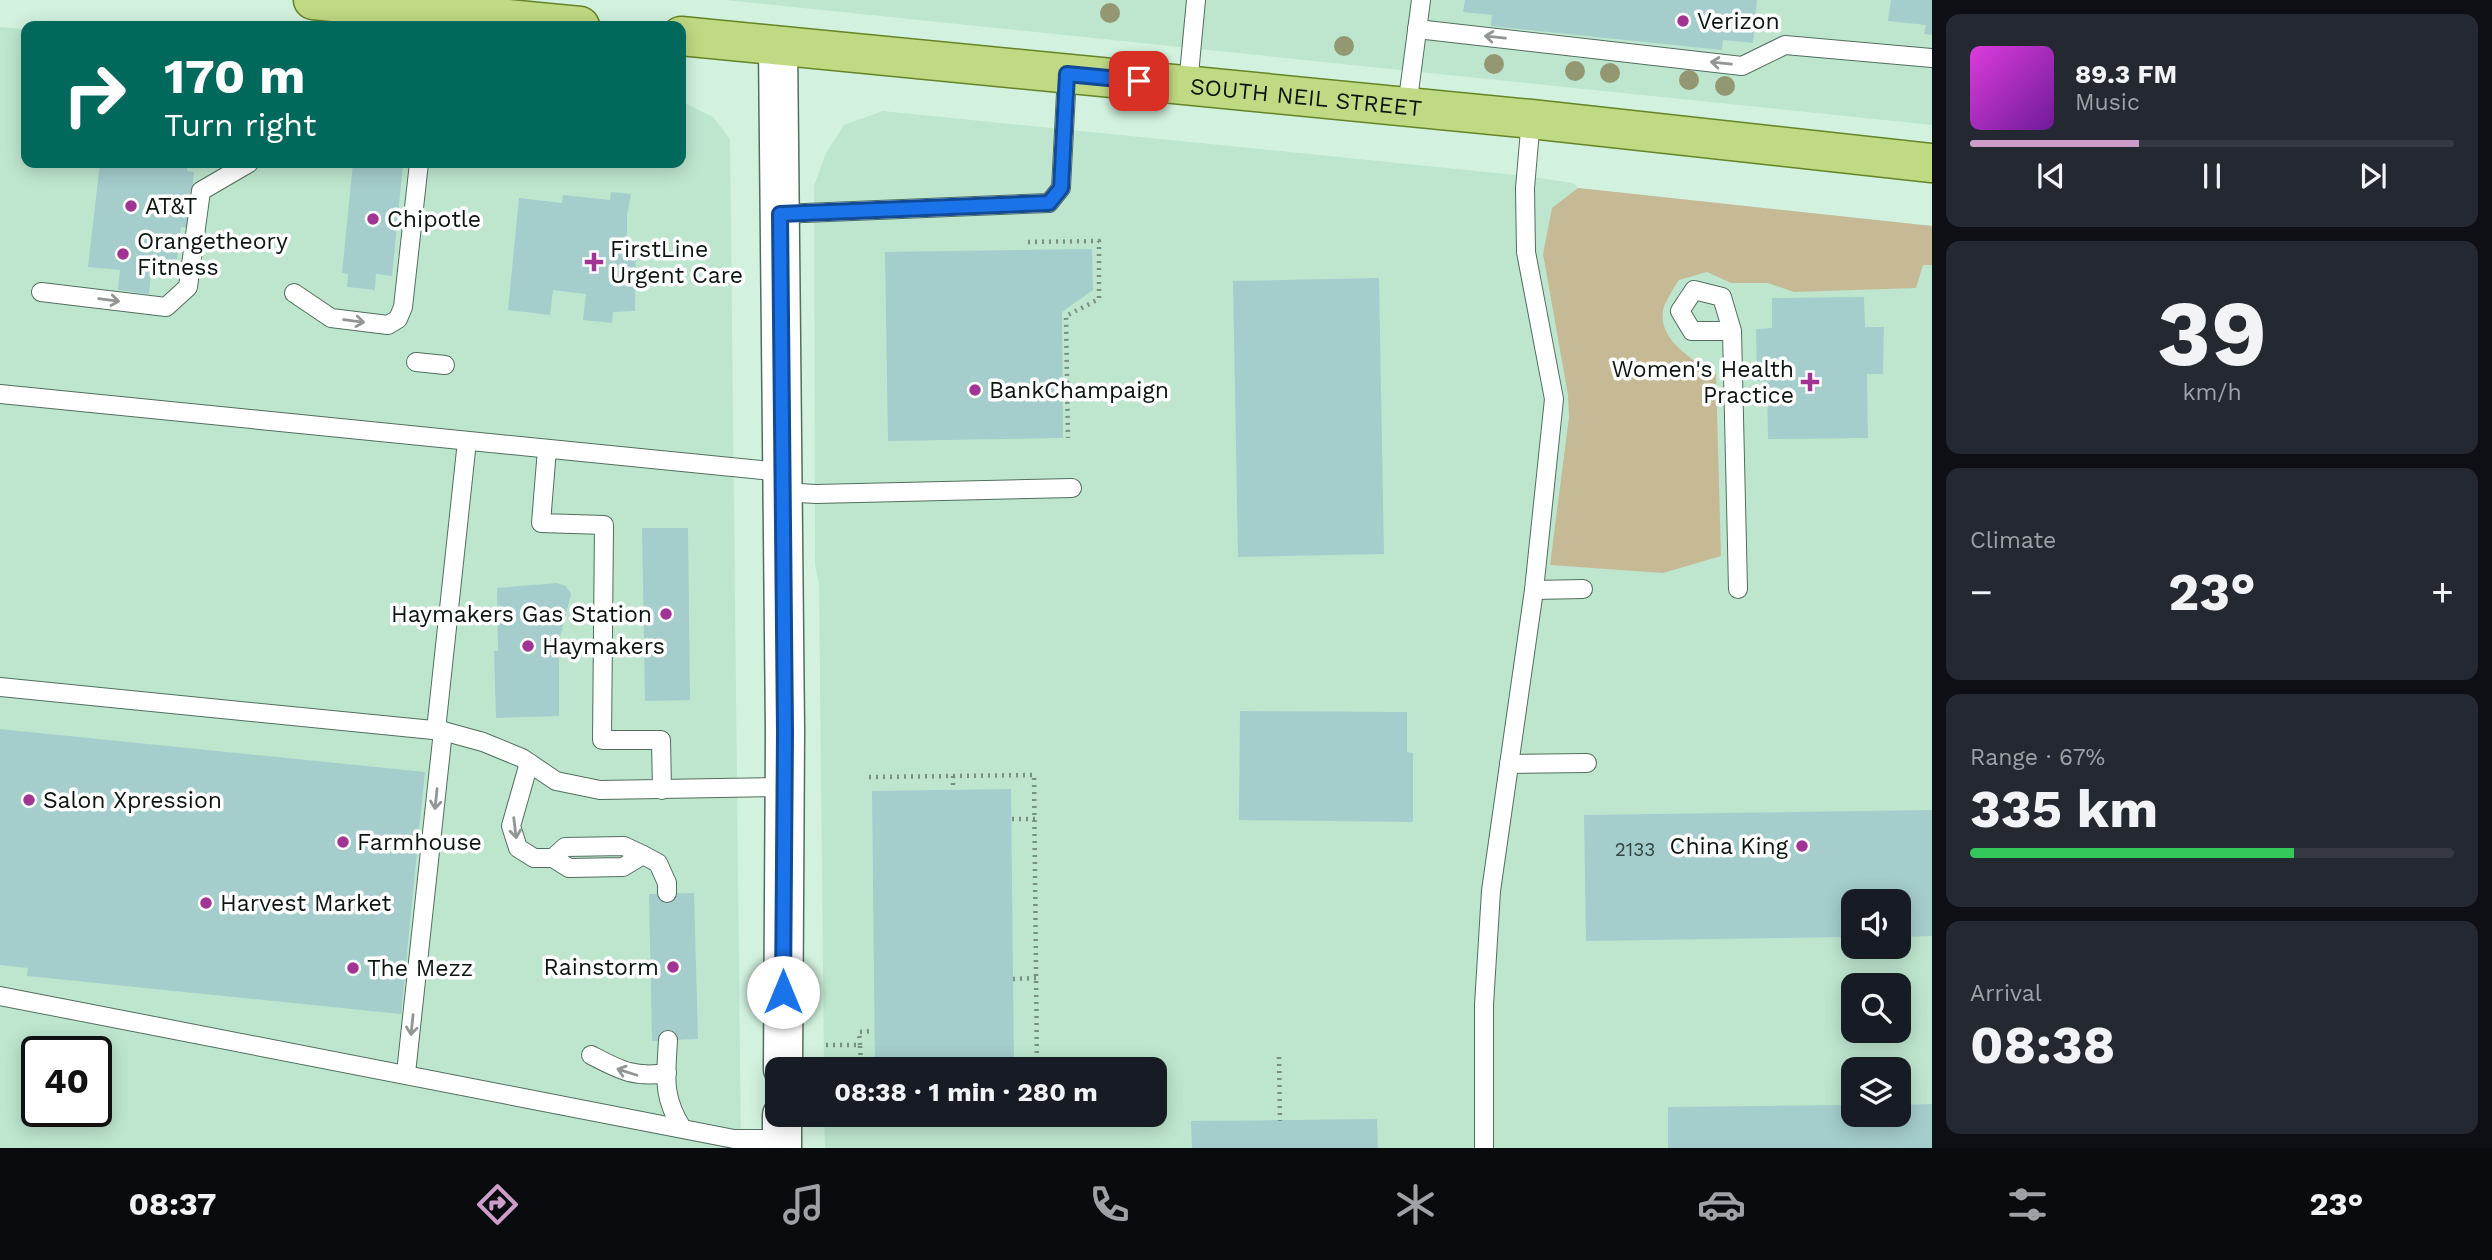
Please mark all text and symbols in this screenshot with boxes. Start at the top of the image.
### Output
place label: Verizon [1697,8,1780,35]
marker: Verizon [1675,13,1691,29]
one-way arrow [1485,31,1507,44]
text: 170 m [164,47,305,105]
icon: right [49,49,140,140]
pin [1109,51,1169,111]
one-way arrow [1711,56,1733,69]
text: 89.3 FM [2075,59,2177,89]
icon: arrive [1120,62,1158,100]
street label: SOUTH NEIL STREET [1189,73,1423,122]
text: Music [2075,89,2140,116]
text: Turn right [164,106,316,144]
icon: previous [2032,157,2070,195]
icon: pause [2193,157,2231,195]
icon: next [2354,157,2392,195]
place label: AT&T [145,193,197,220]
marker: AT&T [123,198,139,214]
place label: Chipotle [387,206,481,233]
marker: Chipotle [365,211,381,227]
place label: Orangetheory Fitness [137,228,288,281]
place label: FirstLine Urgent Care [610,236,743,289]
marker: Orangetheory Fitness [115,246,131,262]
marker: FirstLine Urgent Care [584,252,604,272]
text: 39 [2157,280,2267,387]
one-way arrow [97,294,120,307]
one-way arrow [343,314,365,327]
place label: Women's Health Practice [1612,356,1794,409]
marker: Women's Health Practice [1800,372,1820,392]
place label: BankChampaign [989,377,1169,404]
text: km/h [2182,379,2242,406]
marker: BankChampaign [967,382,983,398]
text: Climate [1970,527,2056,554]
text: 23° [2168,562,2256,623]
text: − [1970,570,1993,614]
text: + [2431,570,2454,614]
place label: Haymakers Gas Station [391,601,652,628]
marker: Haymakers Gas Station [658,606,674,622]
place label: Haymakers [542,633,665,660]
marker: Haymakers [520,638,536,654]
text: Range · 67% [1970,744,2105,771]
text: 335 km [1970,779,2158,840]
place label: Salon Xpression [43,787,222,814]
one-way arrow [429,787,442,810]
marker: Salon Xpression [21,792,37,808]
one-way arrow [508,817,521,839]
place label: Farmhouse [357,829,482,856]
place label: China King [1670,833,1789,860]
marker: Farmhouse [335,834,351,850]
house number: 2133 [1615,838,1655,861]
marker: China King [1794,838,1810,854]
map controls [1841,889,1911,1127]
button: sound [1841,889,1911,959]
place label: Harvest Market [220,890,391,917]
marker: Harvest Market [198,895,214,911]
place label: Rainstorm [543,954,659,981]
place label: The Mezz [367,955,473,982]
position arrow [746,955,820,1029]
marker: Rainstorm [665,959,681,975]
marker: The Mezz [345,960,361,976]
button: search [1841,973,1911,1043]
text: Arrival [1970,980,2042,1007]
one-way arrow [405,1013,418,1036]
text: 08:38 [1970,1015,2115,1076]
speed limit sign: 40 [21,1036,112,1127]
button: layers [1841,1057,1911,1127]
one-way arrow [617,1065,639,1077]
text: 08:38 · 1 min · 280 m [834,1077,1098,1107]
icon: directions [473,1180,522,1229]
icon: music [779,1180,828,1229]
icon: phone [1085,1180,1134,1229]
icon: climate [1391,1180,1440,1229]
icon: car [1697,1180,1746,1229]
icon: filters [2003,1180,2052,1229]
text: 08:37 [129,1185,216,1223]
text: 23° [2309,1185,2363,1223]

